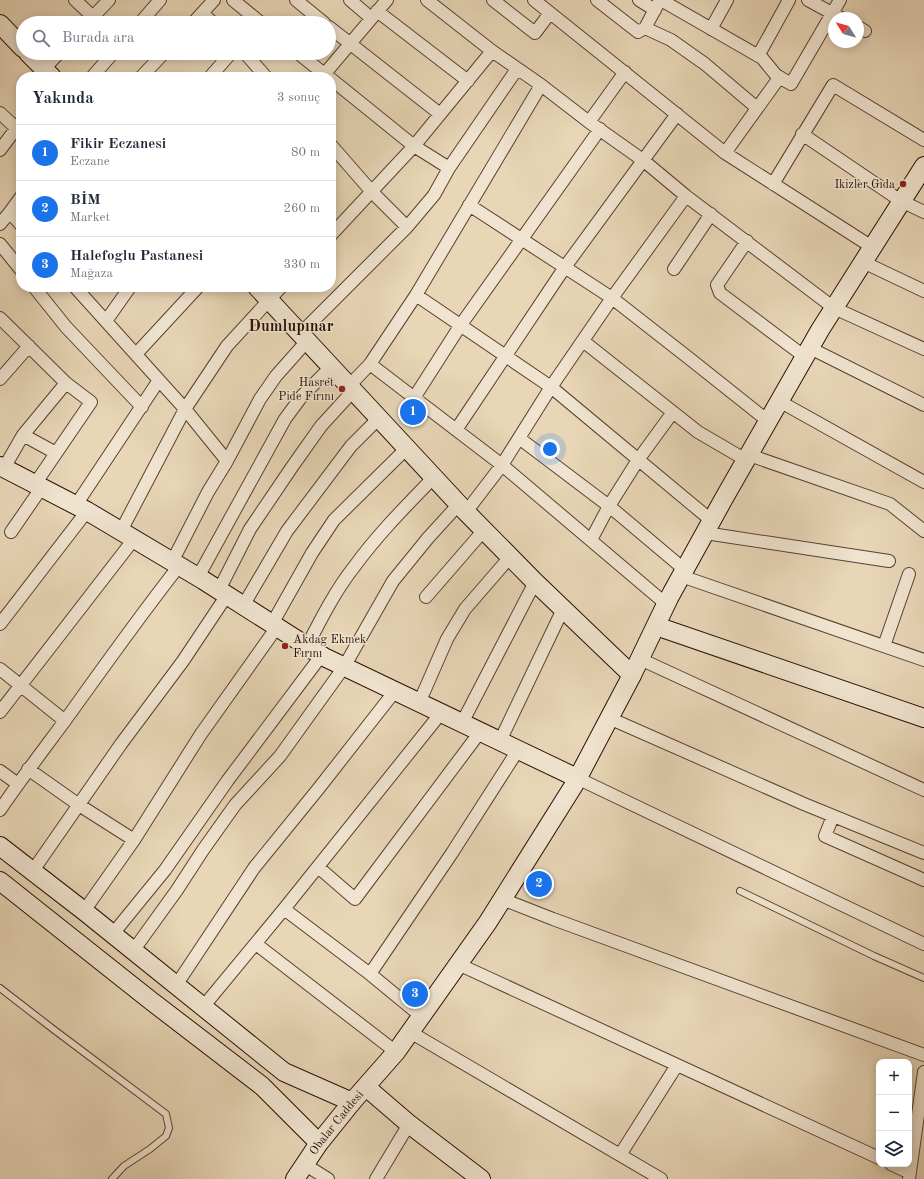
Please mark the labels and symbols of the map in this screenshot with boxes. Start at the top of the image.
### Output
north arrow [828,12,864,48]
place label: Ikizler Gıda [834,179,895,191]
marker: Ikizler Gıda [898,179,908,189]
district label: Dumlupınar [248,319,334,335]
place label: Hasret Pide Fırını [278,377,334,403]
marker: Hasret Pide Fırını [337,384,347,394]
pin: 1 [400,397,426,427]
your location [540,439,560,459]
place label: Akdag Ekmek Fırını [293,634,366,660]
marker: Akdag Ekmek Fırını [280,641,290,651]
pin: 2 [526,869,552,899]
pin: 3 [402,979,428,1009]
street label: Obalar Caddesi [308,1089,366,1157]

